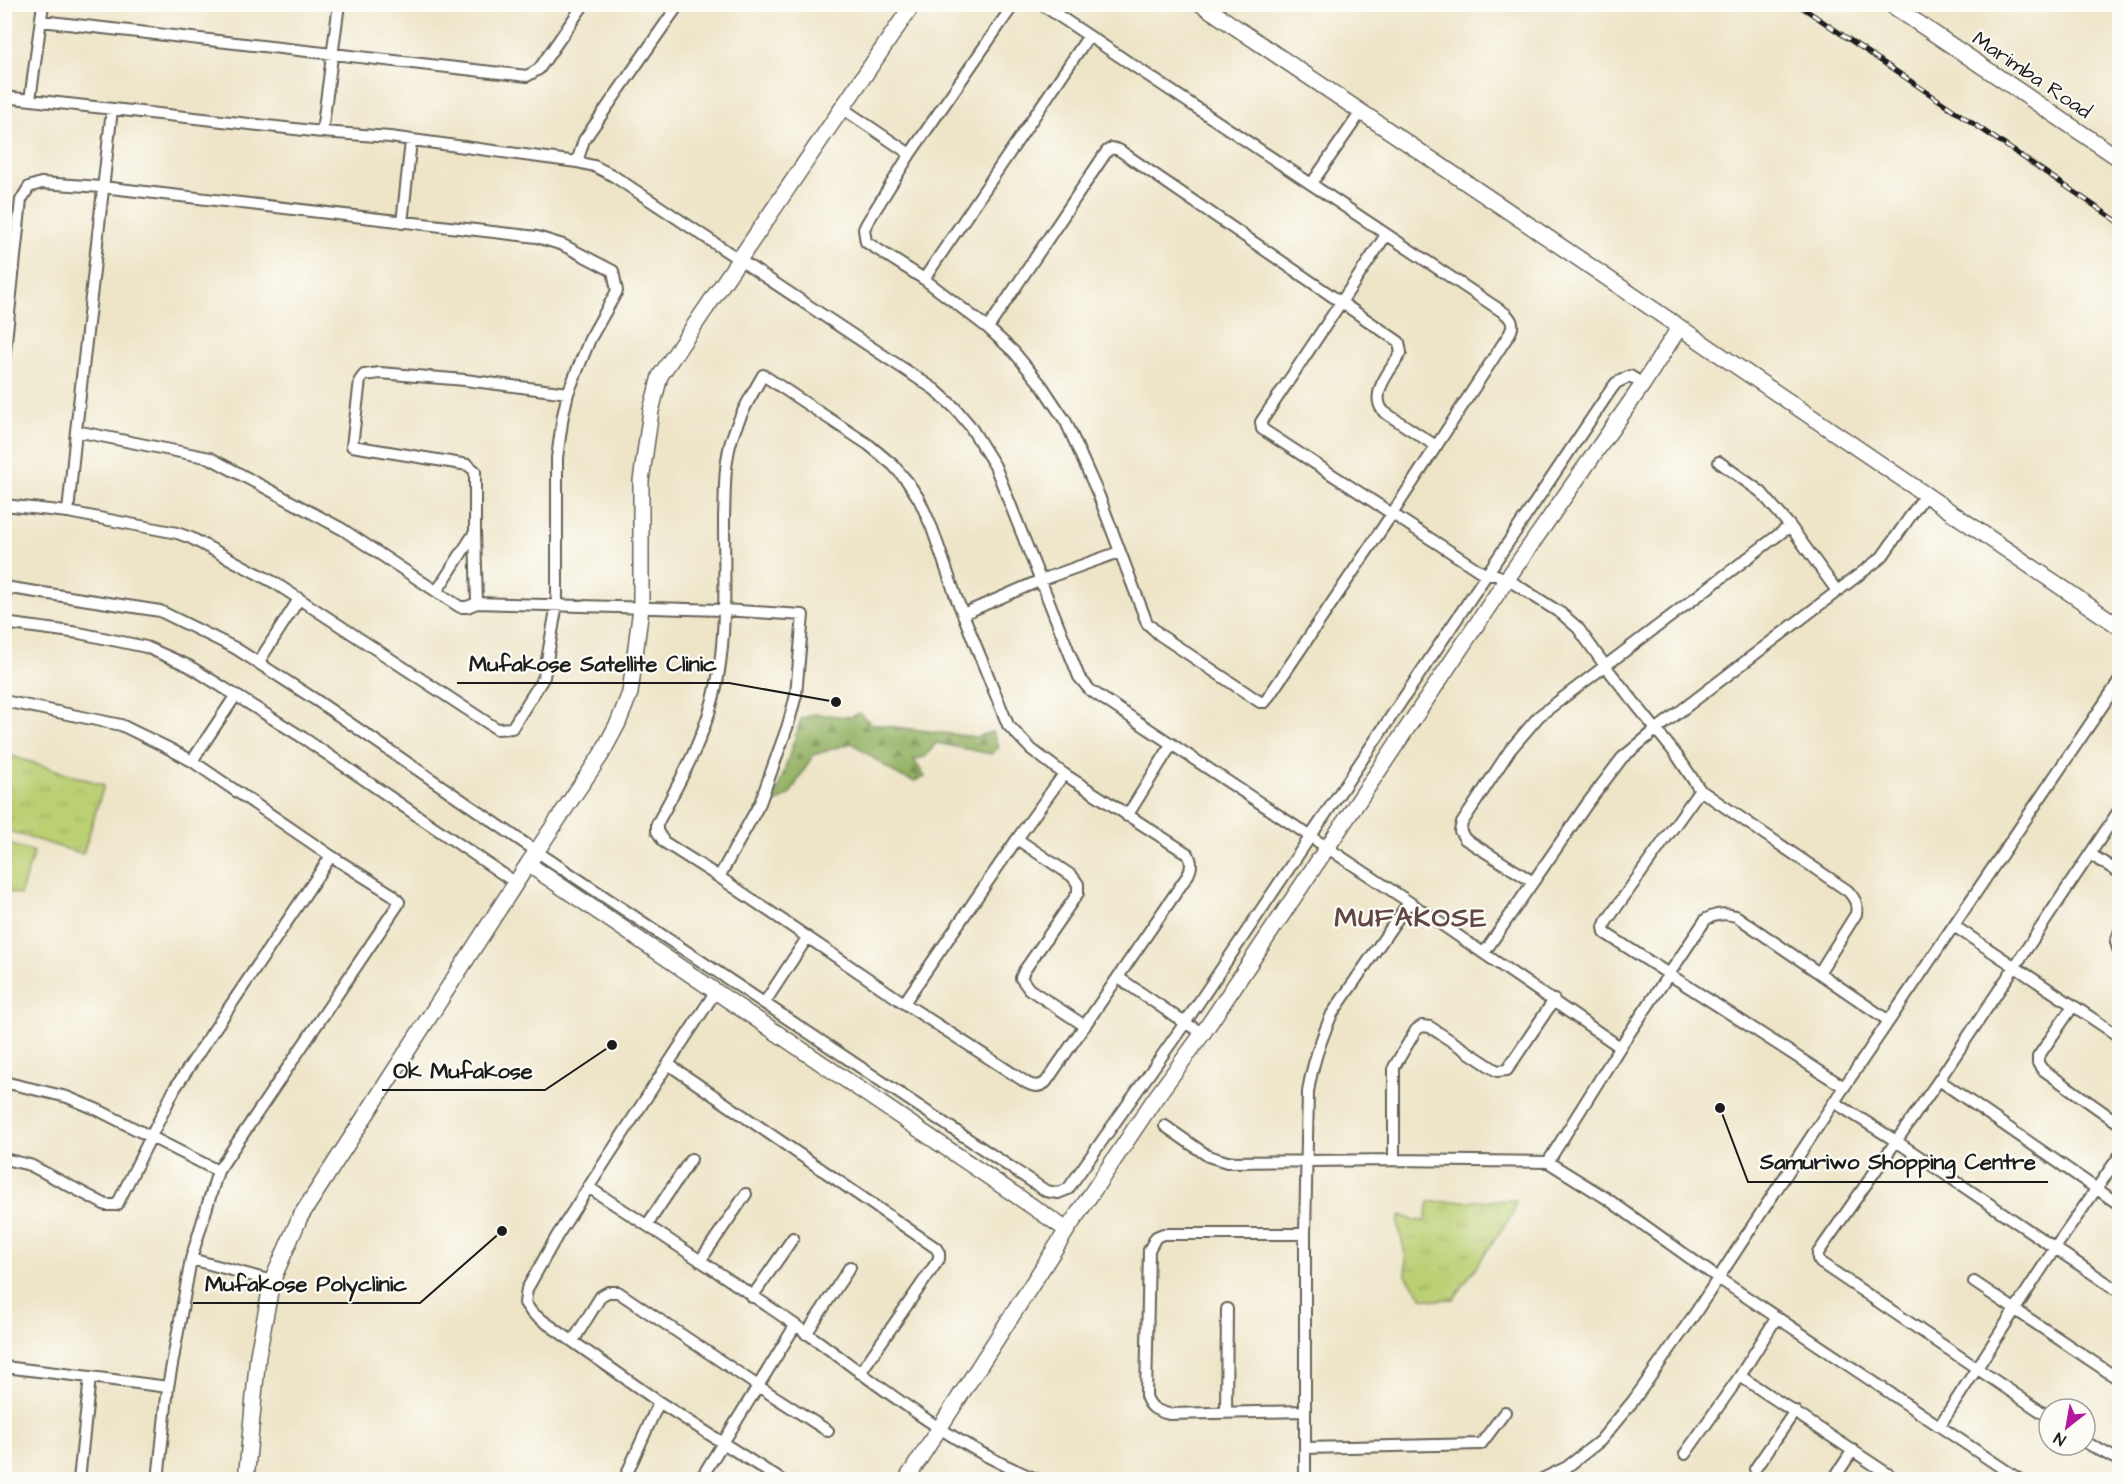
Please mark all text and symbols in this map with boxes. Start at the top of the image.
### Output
street label: Marimba Road [1967,24,2098,126]
callout: Mufakose Satellite Clinic [457,643,729,683]
text: Mufakose Satellite Clinic [469,649,717,680]
district label: MUFAKOSE [1334,899,1488,937]
callout: Ok Mufakose [382,1050,545,1090]
text: Ok Mufakose [393,1056,533,1087]
callout: Samuriwo Shopping Centre [1748,1142,2048,1182]
text: Samuriwo Shopping Centre [1759,1147,2036,1179]
callout: Mufakose Polyclinic [193,1263,420,1303]
text: Mufakose Polyclinic [205,1269,407,1302]
north arrow [2037,1397,2097,1457]
text: N [2050,1427,2070,1451]

